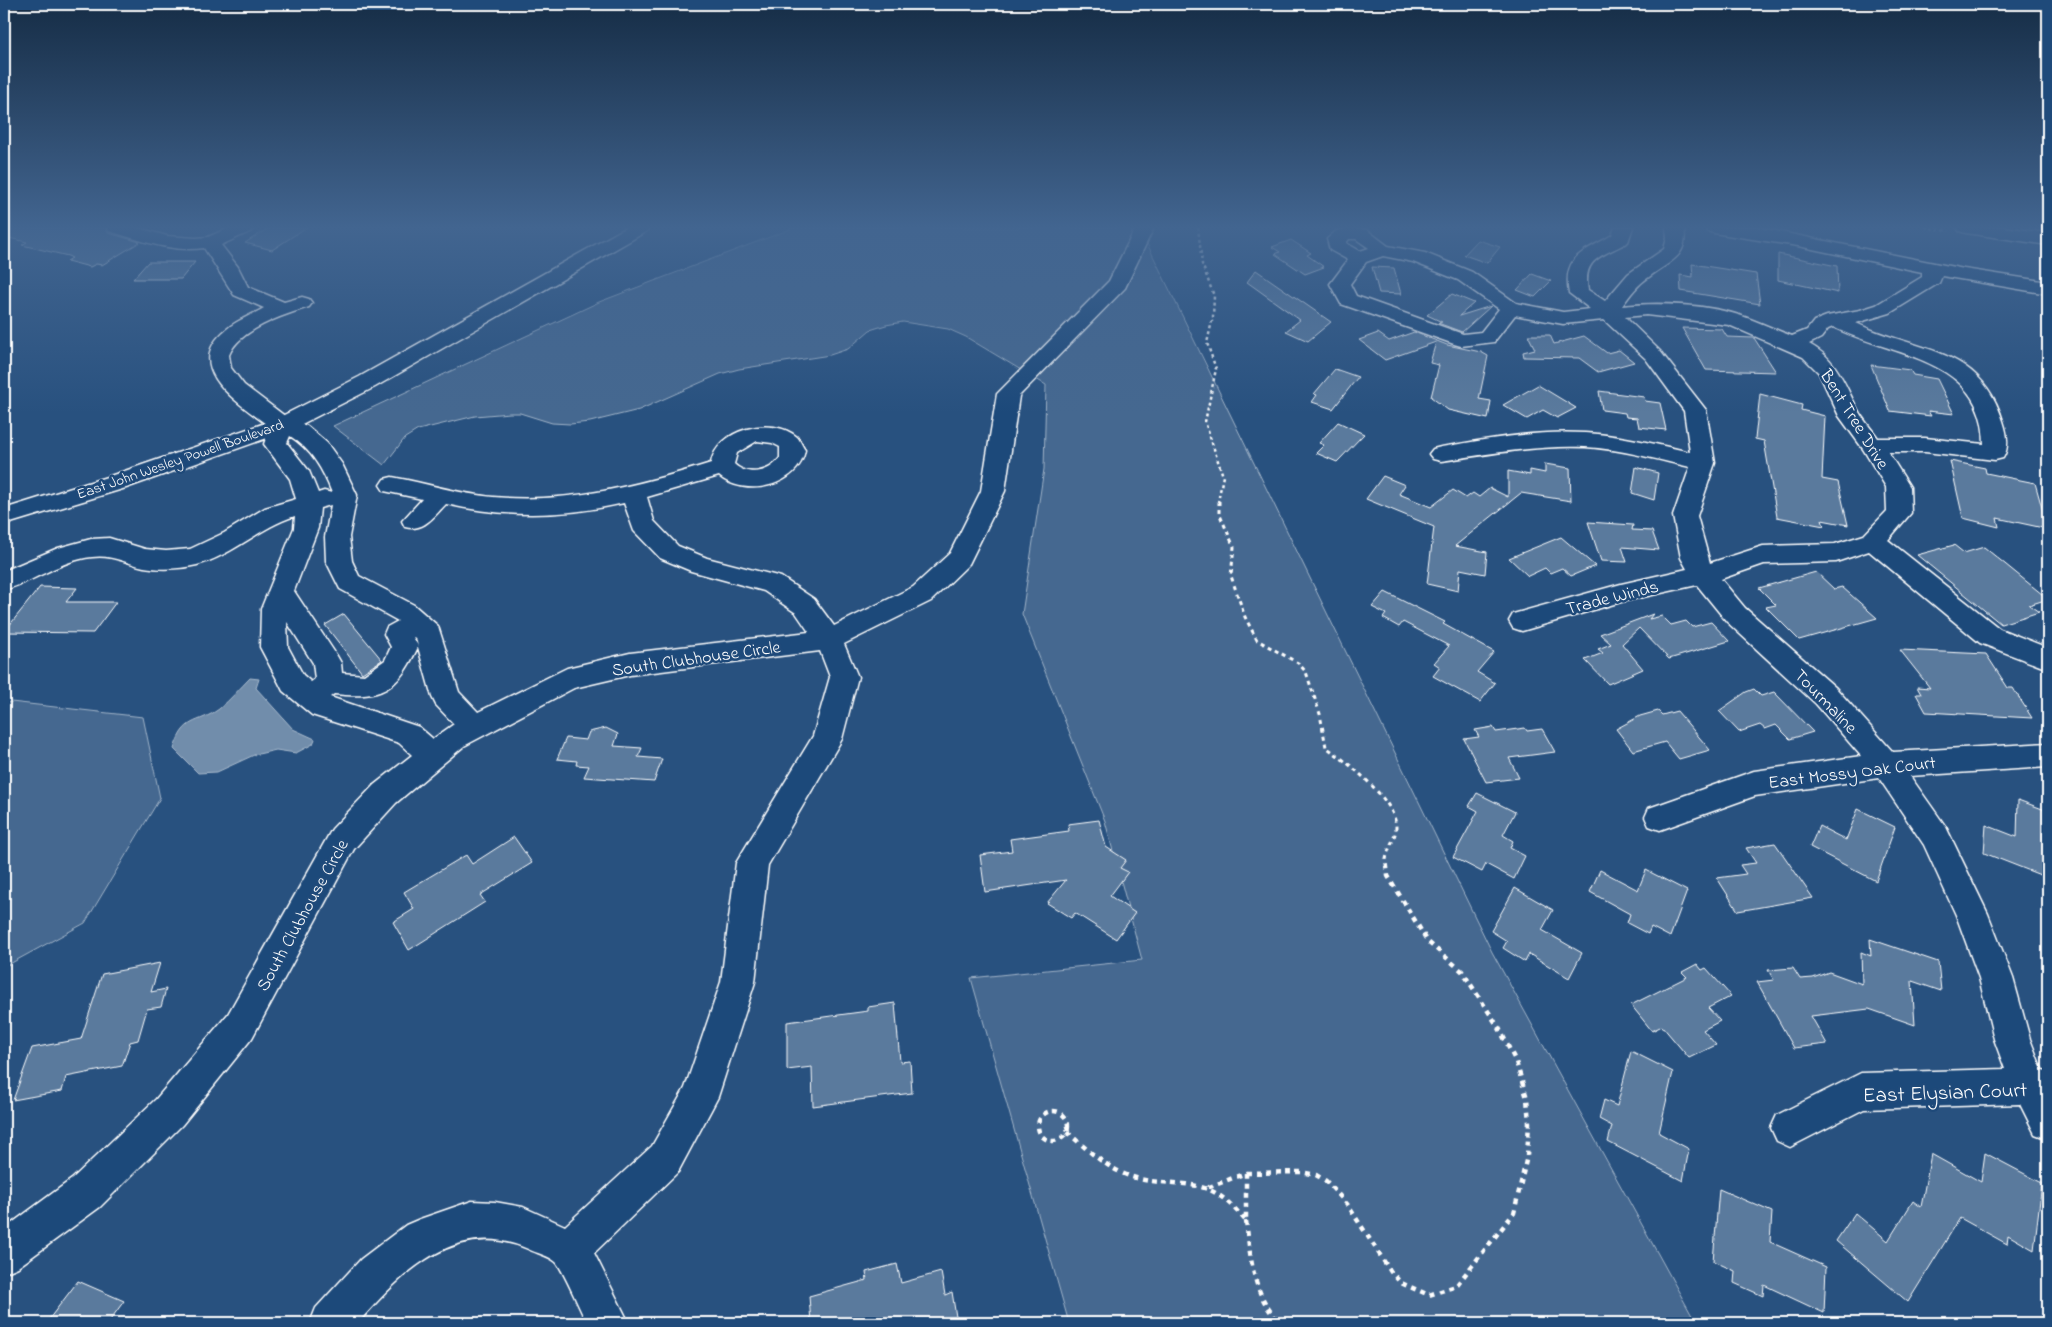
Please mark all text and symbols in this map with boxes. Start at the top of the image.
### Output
street label: Bent Tree Drive [1812,364,1895,476]
street label: East John Wesley Powell Boulevard [74,414,288,507]
street label: Trade Winds [1563,575,1661,623]
street label: South Clubhouse Circle [610,635,783,685]
street label: Tourmaline [1787,664,1863,741]
street label: East Mossy Oak Court [1767,751,1937,797]
street label: South Clubhouse Circle [251,834,357,997]
street label: East Elysian Court [1862,1076,2028,1114]

